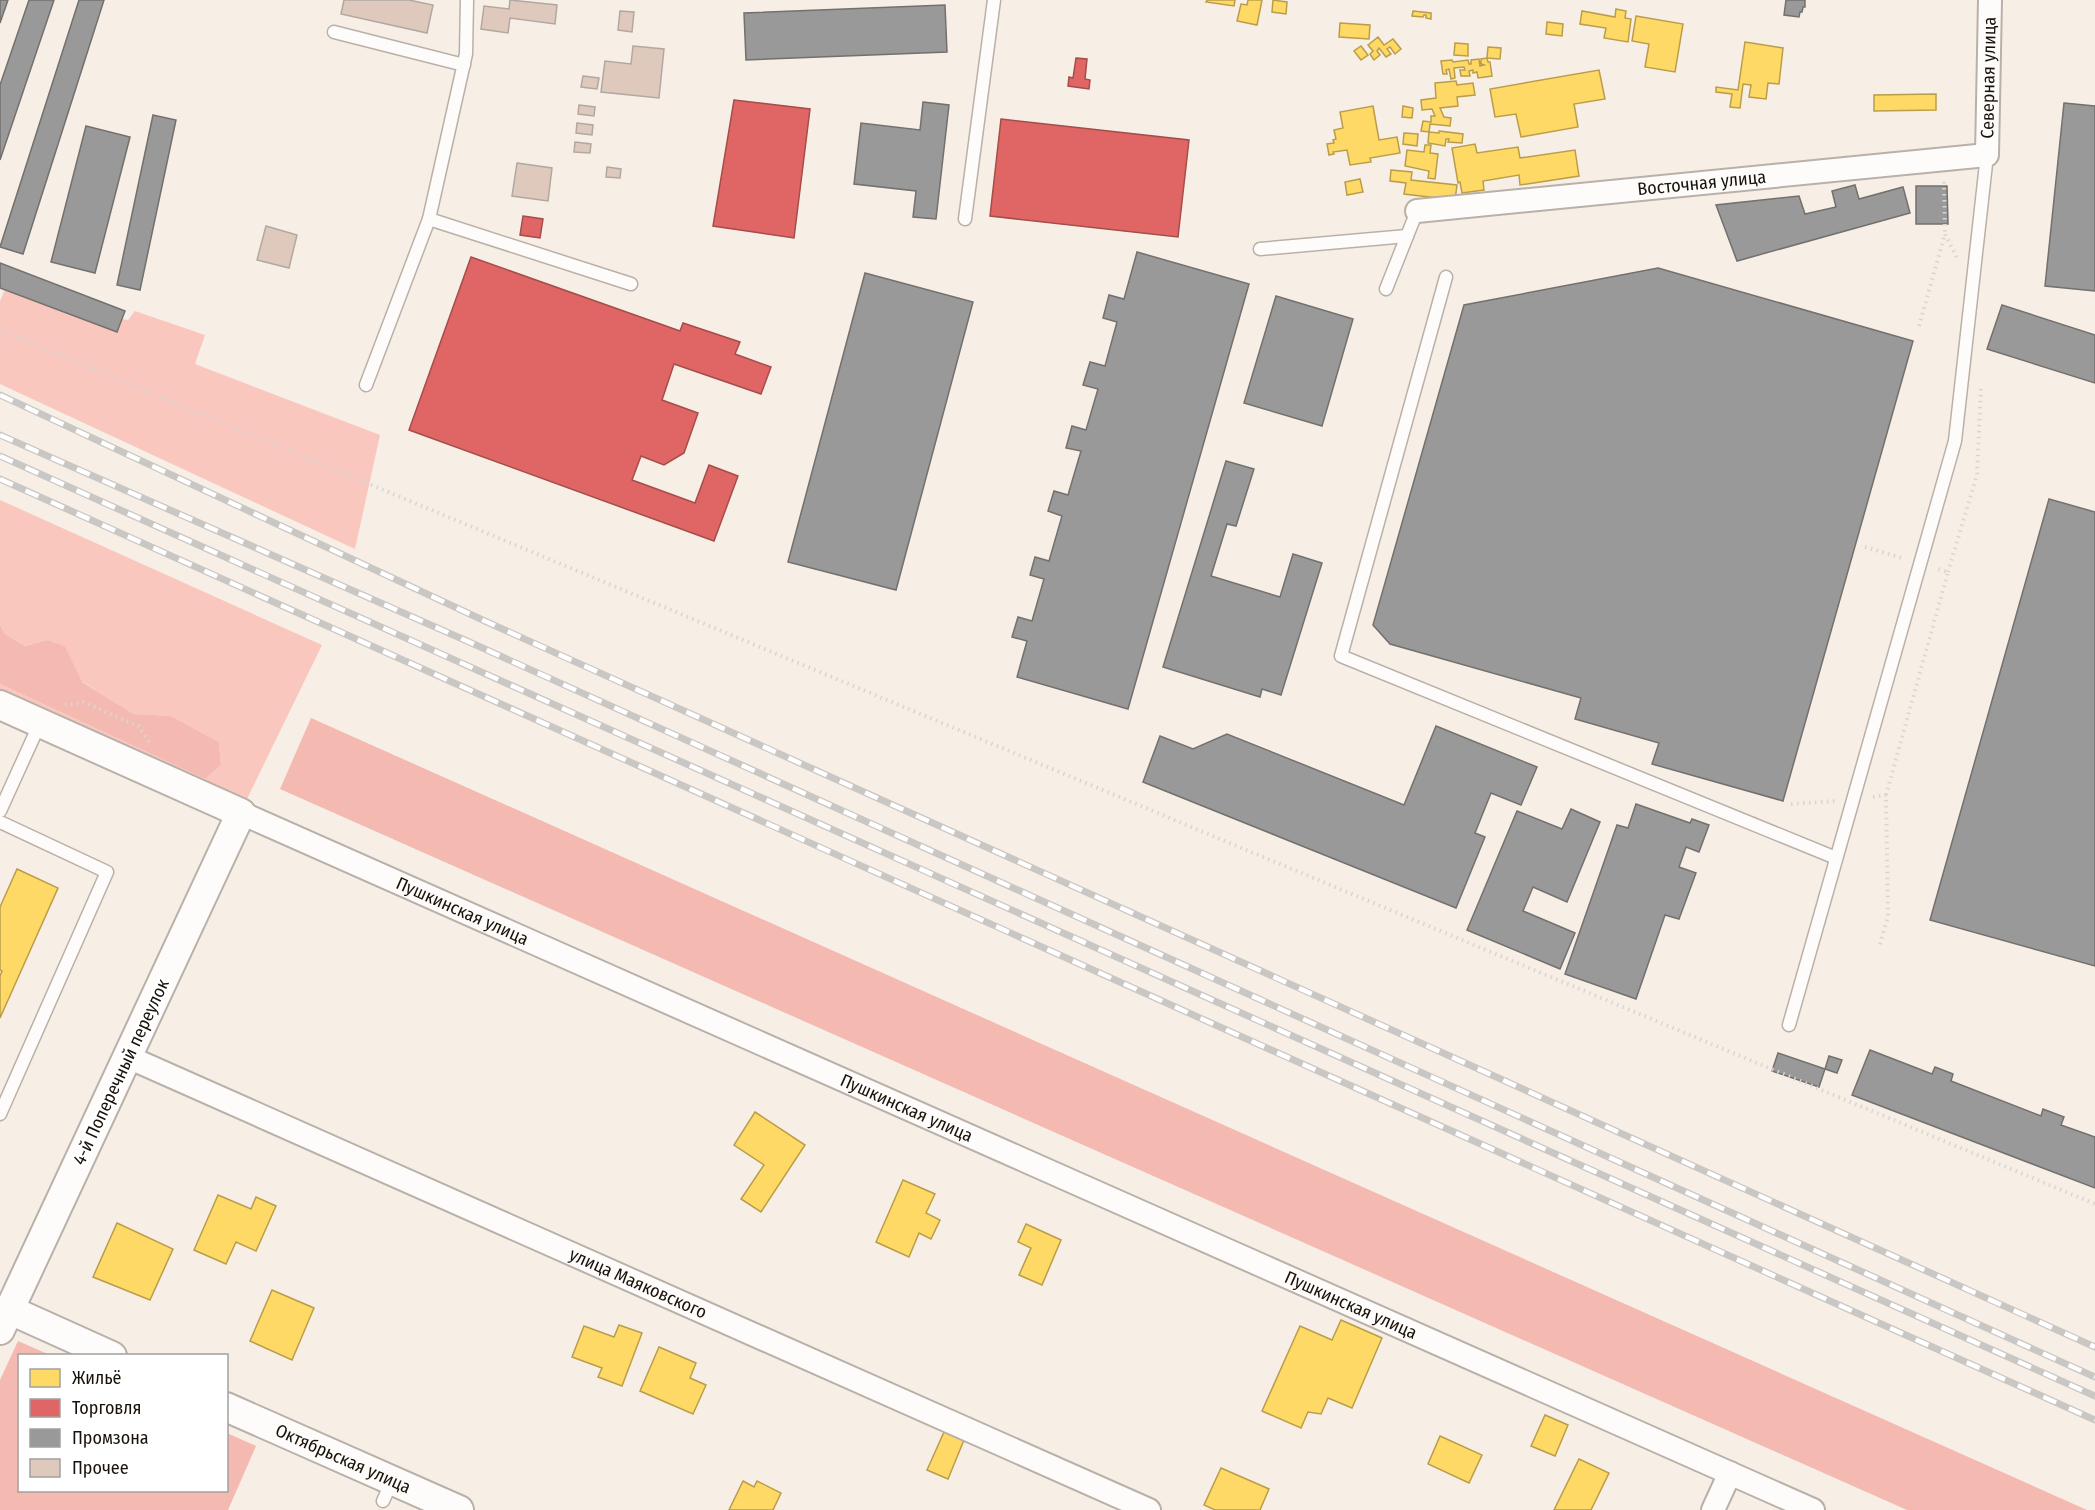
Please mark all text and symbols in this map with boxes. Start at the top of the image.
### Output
street label: Северная улица [1976,16,2001,139]
street label: Восточная улица [1636,166,1767,200]
street label: Пушкинская улица [393,872,532,950]
street label: 4-й Поперечный переулок [68,975,174,1168]
street label: Пушкинская улица [837,1069,976,1147]
street label: улица Маяковского [566,1243,710,1323]
street label: Пушкинская улица [1281,1266,1421,1344]
legend [18,1354,228,1492]
text: Жильё [72,1367,122,1389]
text: Торговля [72,1397,141,1419]
street label: Октябрьская улица [272,1419,414,1498]
text: Промзона [72,1427,149,1449]
text: Прочее [72,1457,129,1479]

